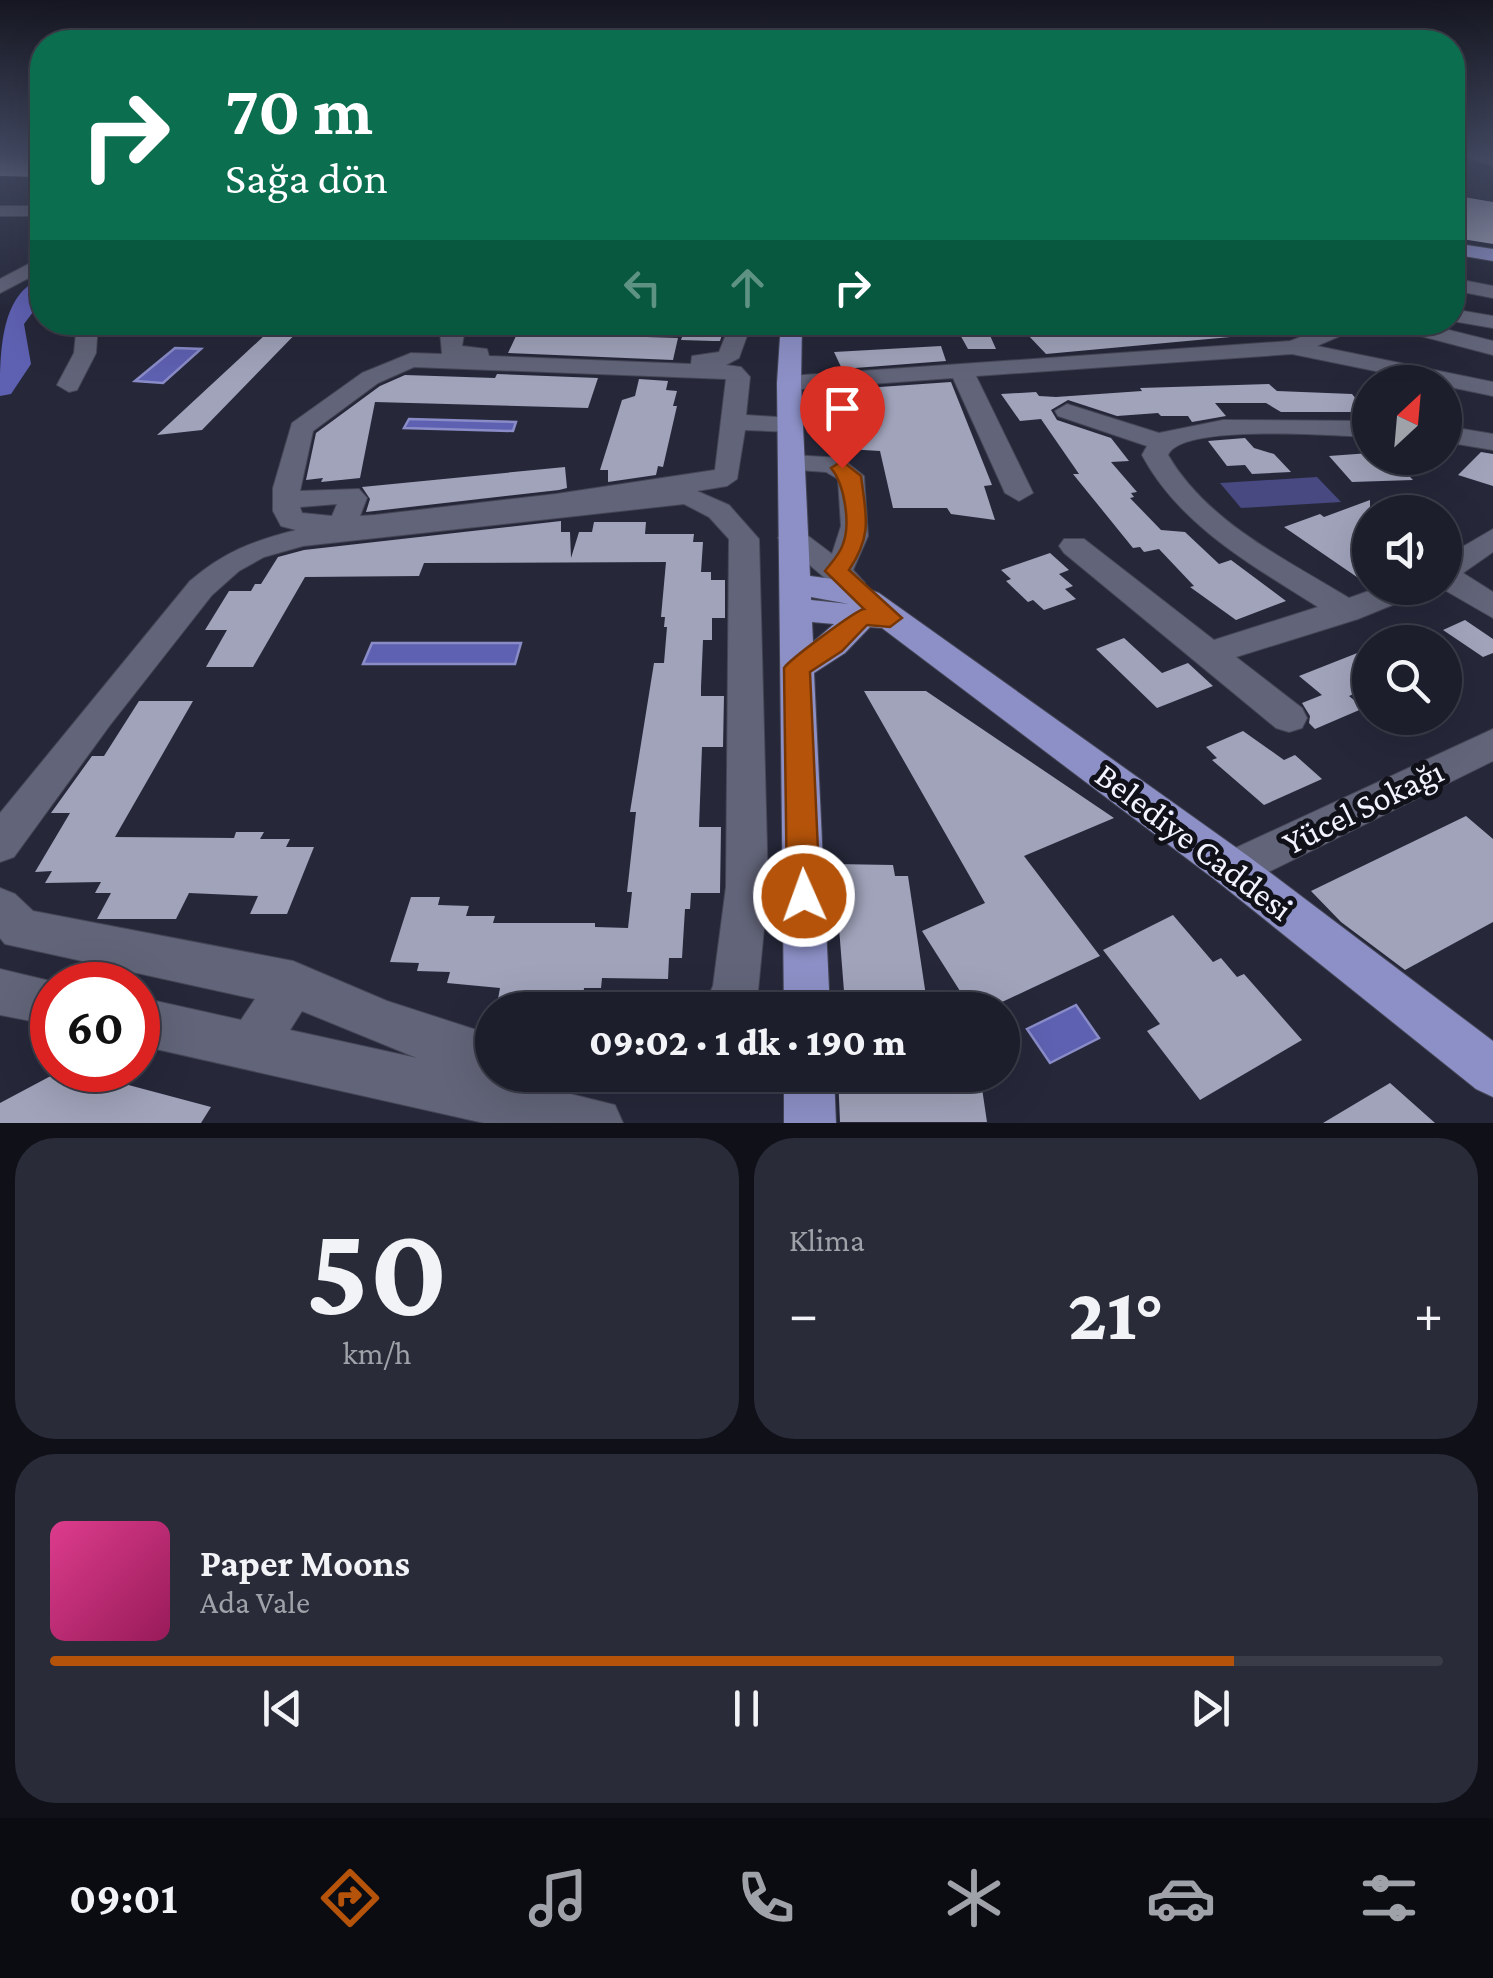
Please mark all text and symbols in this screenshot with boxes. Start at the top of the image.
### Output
icon: right [60,70,190,200]
text: 70 m [225,71,373,149]
text: Sağa dön [225,153,388,203]
icon: left [615,260,670,315]
icon: ahead [720,260,775,315]
icon: right [825,260,880,315]
north arrow [1352,365,1462,475]
map controls [1352,365,1462,735]
pin [800,366,885,469]
icon: arrive [815,381,870,436]
button: sound [1352,495,1462,605]
button: search [1352,625,1462,735]
street label: Yücel Sokağı [1276,751,1450,863]
street label: Belediye Caddesi [1088,755,1300,929]
position arrow [752,844,856,948]
speed limit sign: 60 [30,962,160,1092]
text: 09:02 · 1 dk · 190 m [589,1021,906,1063]
text: 50 [306,1197,448,1342]
text: Klima [789,1222,865,1258]
text: 21° [1068,1272,1164,1355]
text: − [789,1283,818,1344]
text: + [1414,1283,1443,1344]
text: km/h [343,1335,412,1371]
text: Paper Moons [200,1542,410,1584]
text: Ada Vale [200,1584,310,1620]
icon: previous [255,1681,310,1736]
icon: pause [719,1681,774,1736]
icon: next [1183,1681,1238,1736]
icon: directions [315,1863,385,1933]
icon: music [523,1863,593,1933]
icon: phone [731,1863,801,1933]
icon: climate [939,1863,1009,1933]
icon: car [1146,1863,1216,1933]
icon: filters [1354,1863,1424,1933]
text: 09:01 [69,1873,177,1923]

